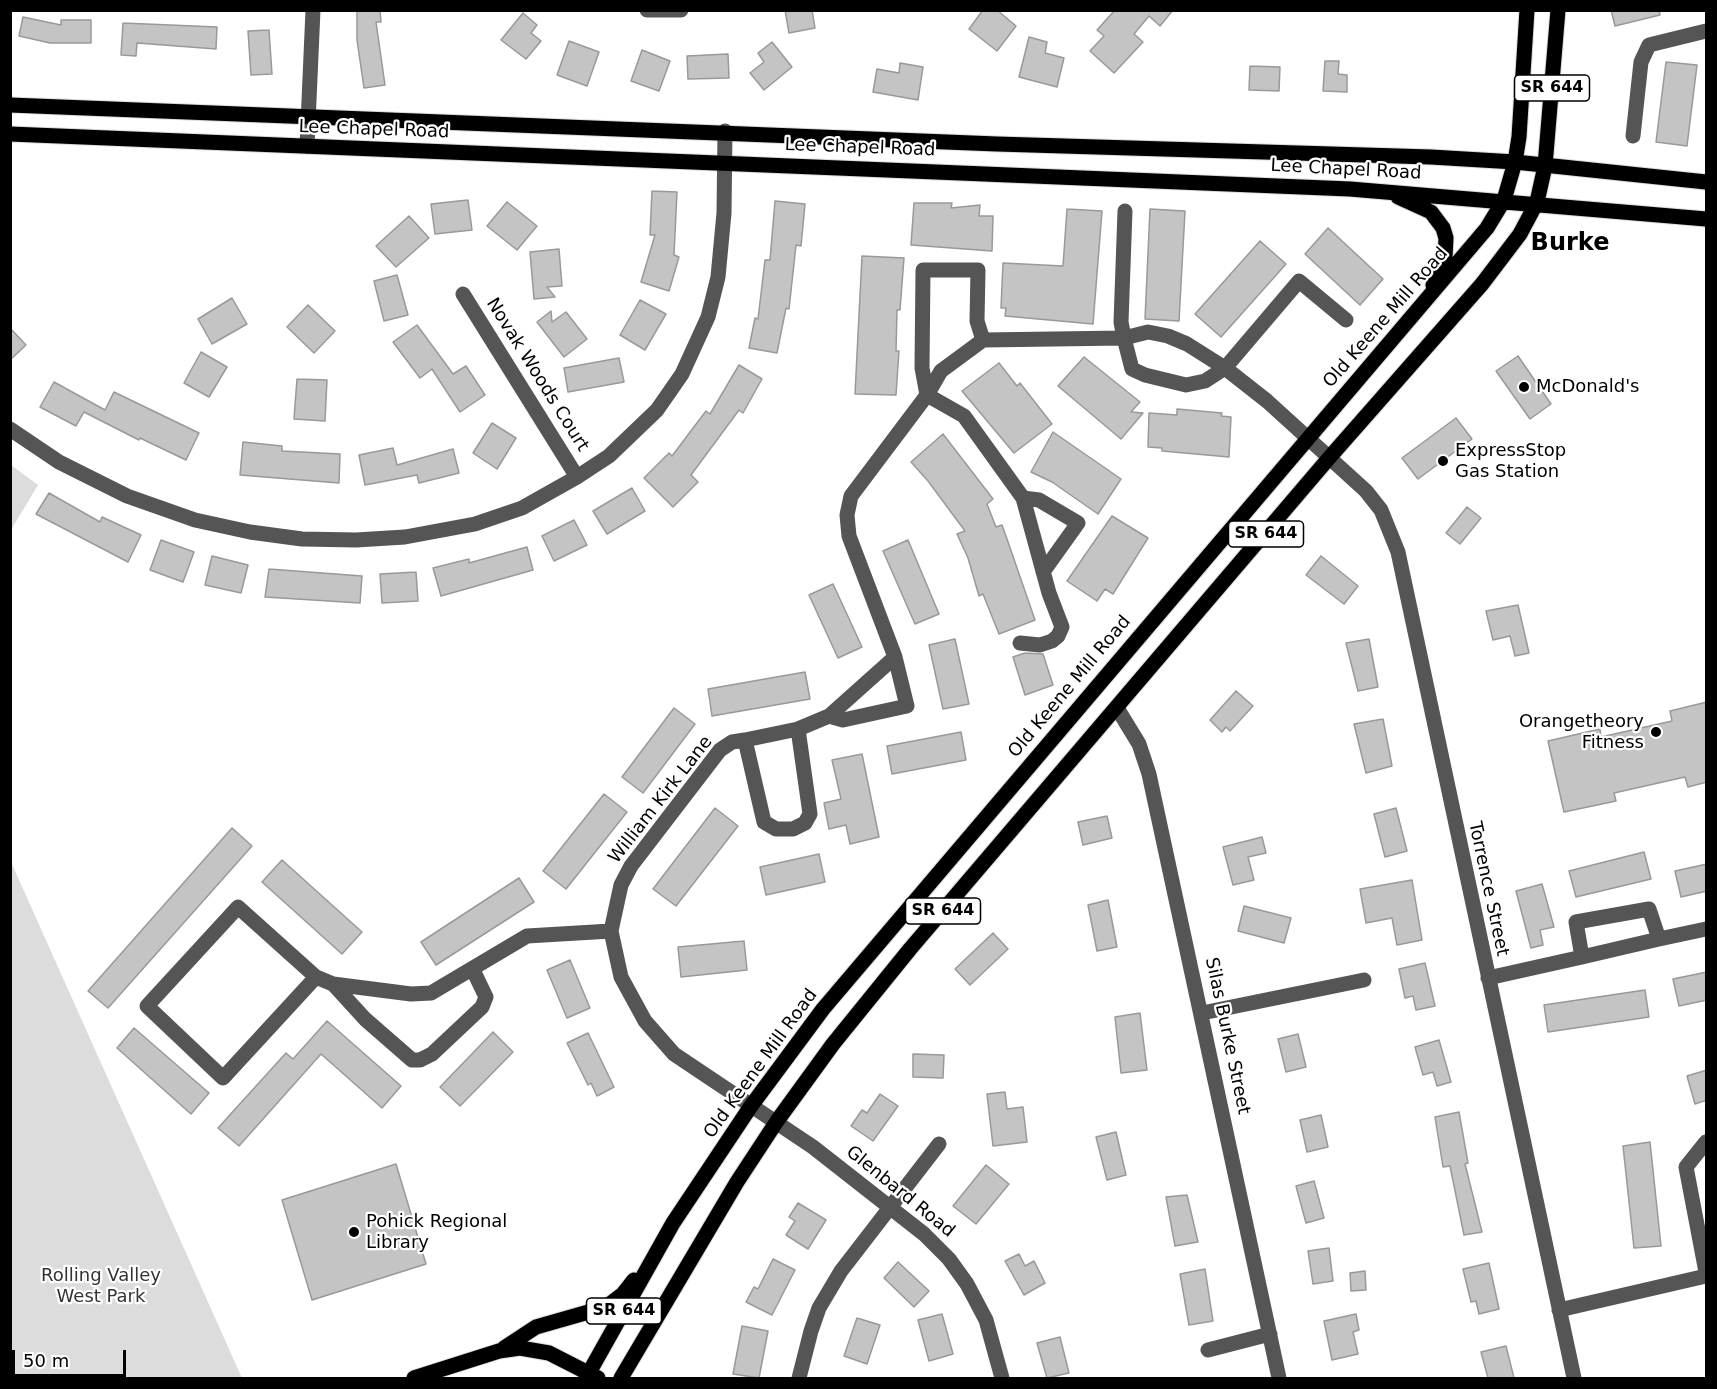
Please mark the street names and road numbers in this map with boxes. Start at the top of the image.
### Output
road number: SR 644 [1514,75,1590,101]
street label: Lee Chapel Road [298,117,450,143]
street label: Lee Chapel Road [784,135,936,161]
street label: Lee Chapel Road [1270,155,1422,185]
street label: Old Keene Mill Road [1319,243,1453,393]
street label: Novak Woods Court [481,294,593,456]
road number: SR 644 [1228,521,1304,547]
street label: Old Keene Mill Road [1004,611,1136,763]
street label: William Kirk Lane [605,732,717,868]
street label: Torrence Street [1463,820,1513,958]
road number: SR 644 [906,898,980,924]
street label: Silas Burke Street [1200,956,1254,1116]
street label: Old Keene Mill Road [700,985,822,1143]
street label: Glenbard Road [841,1142,959,1242]
road number: SR 644 [586,1298,662,1324]

